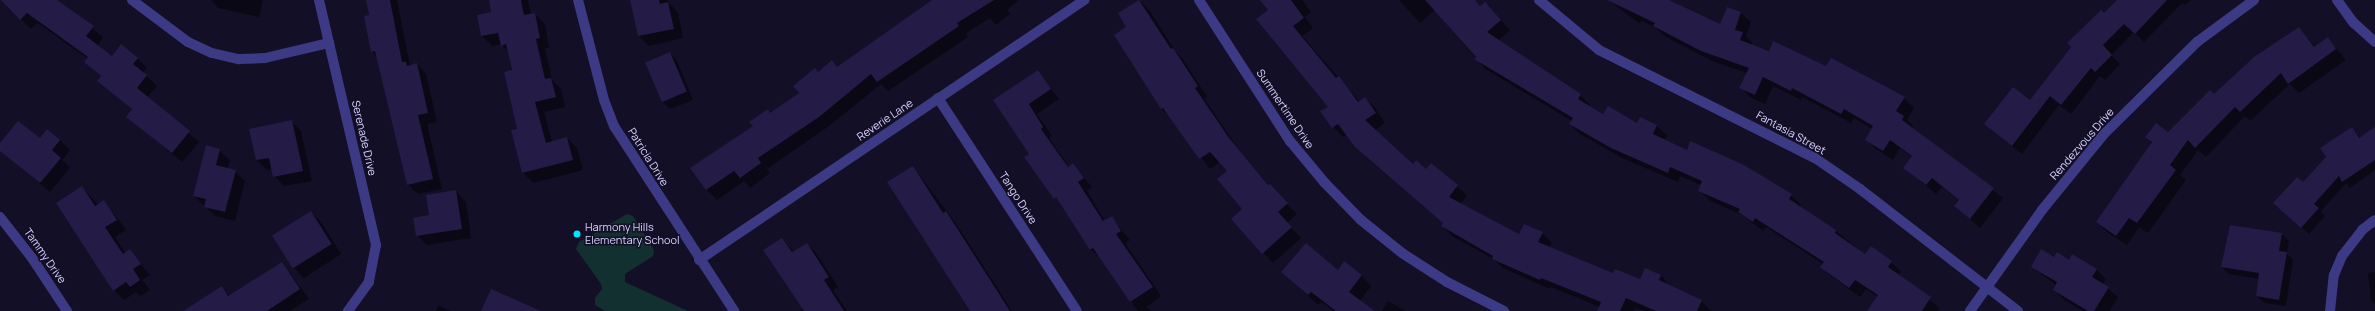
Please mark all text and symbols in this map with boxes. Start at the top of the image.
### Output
street label: Summertime Drive [1254,67,1316,151]
street label: Reverie Lane [854,96,916,144]
street label: Serenade Drive [349,99,379,177]
street label: Rendezvous Drive [2047,105,2117,183]
street label: Fantasia Street [1754,108,1828,158]
street label: Patricia Drive [625,126,671,188]
street label: Tango Drive [996,170,1040,226]
place label: Harmony Hills Elementary School [585,221,680,247]
street label: Tammy Drive [21,226,69,286]
marker: Harmony Hills Elementary School [572,229,582,239]

